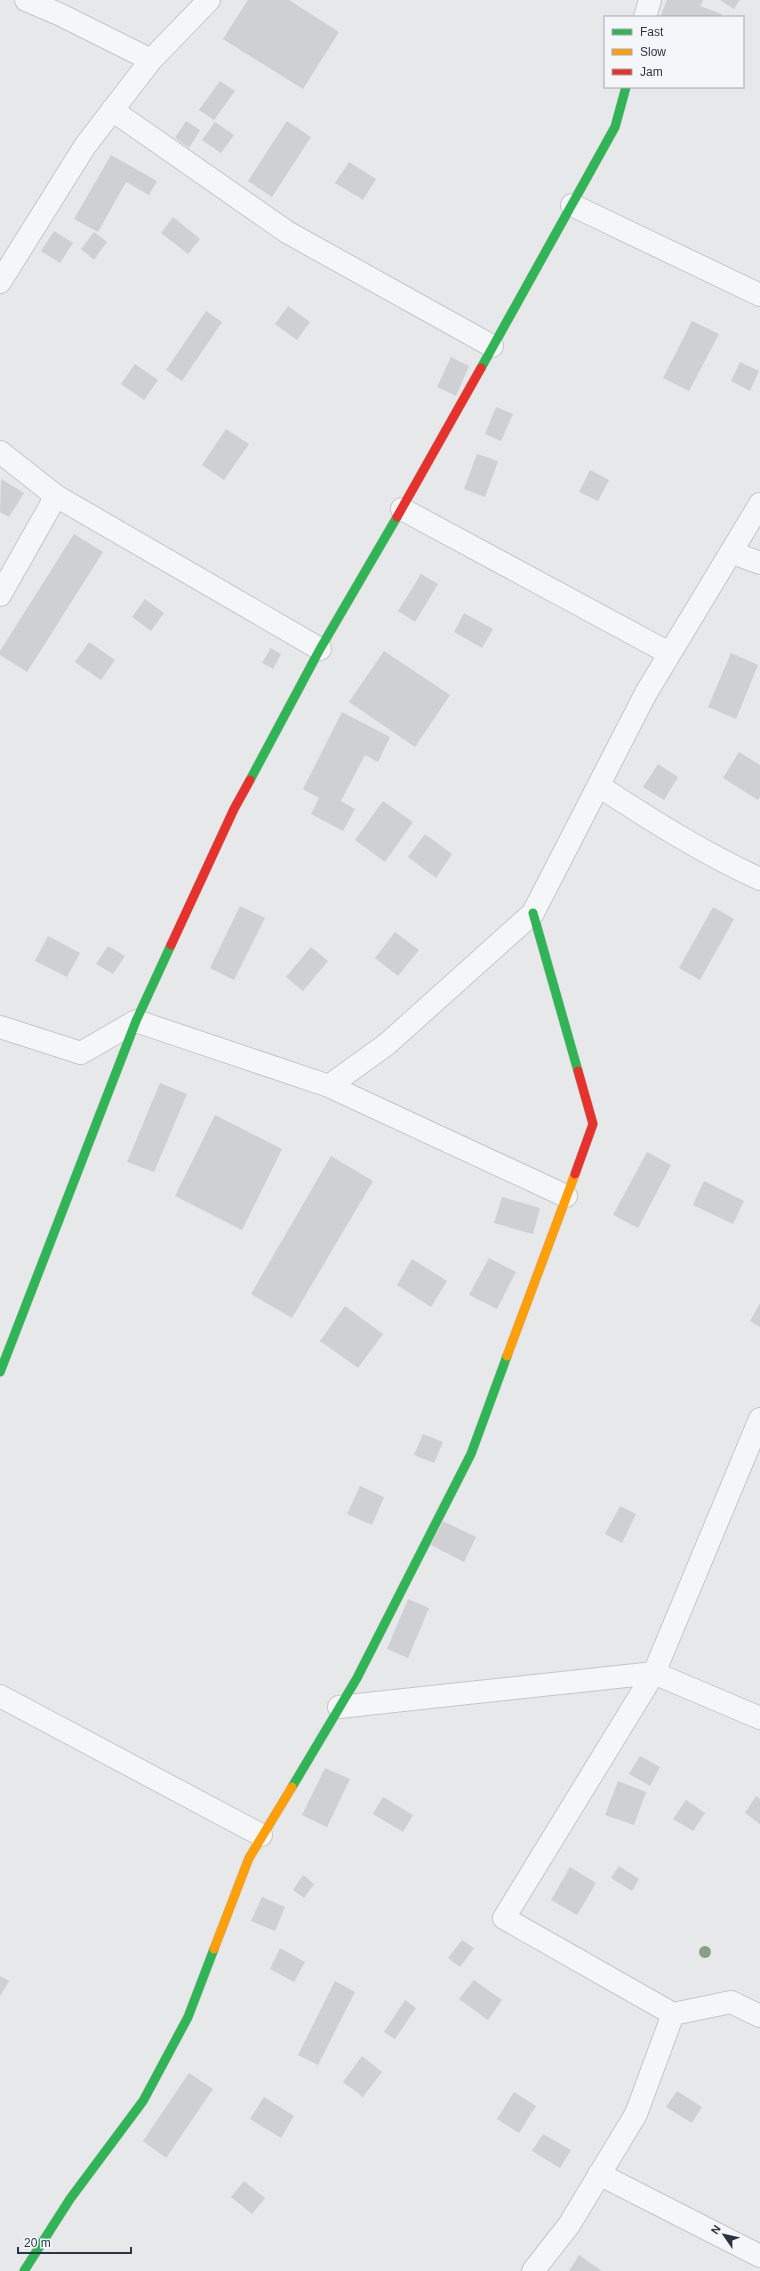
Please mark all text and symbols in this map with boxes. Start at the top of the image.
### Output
legend [604,16,744,88]
text: Fast [640,25,664,39]
text: Slow [640,45,666,59]
text: Jam [640,65,663,79]
north arrow [704,2215,744,2255]
text: N [709,2223,723,2236]
scale bar [18,2229,131,2255]
text: 20 m [24,2236,51,2250]

